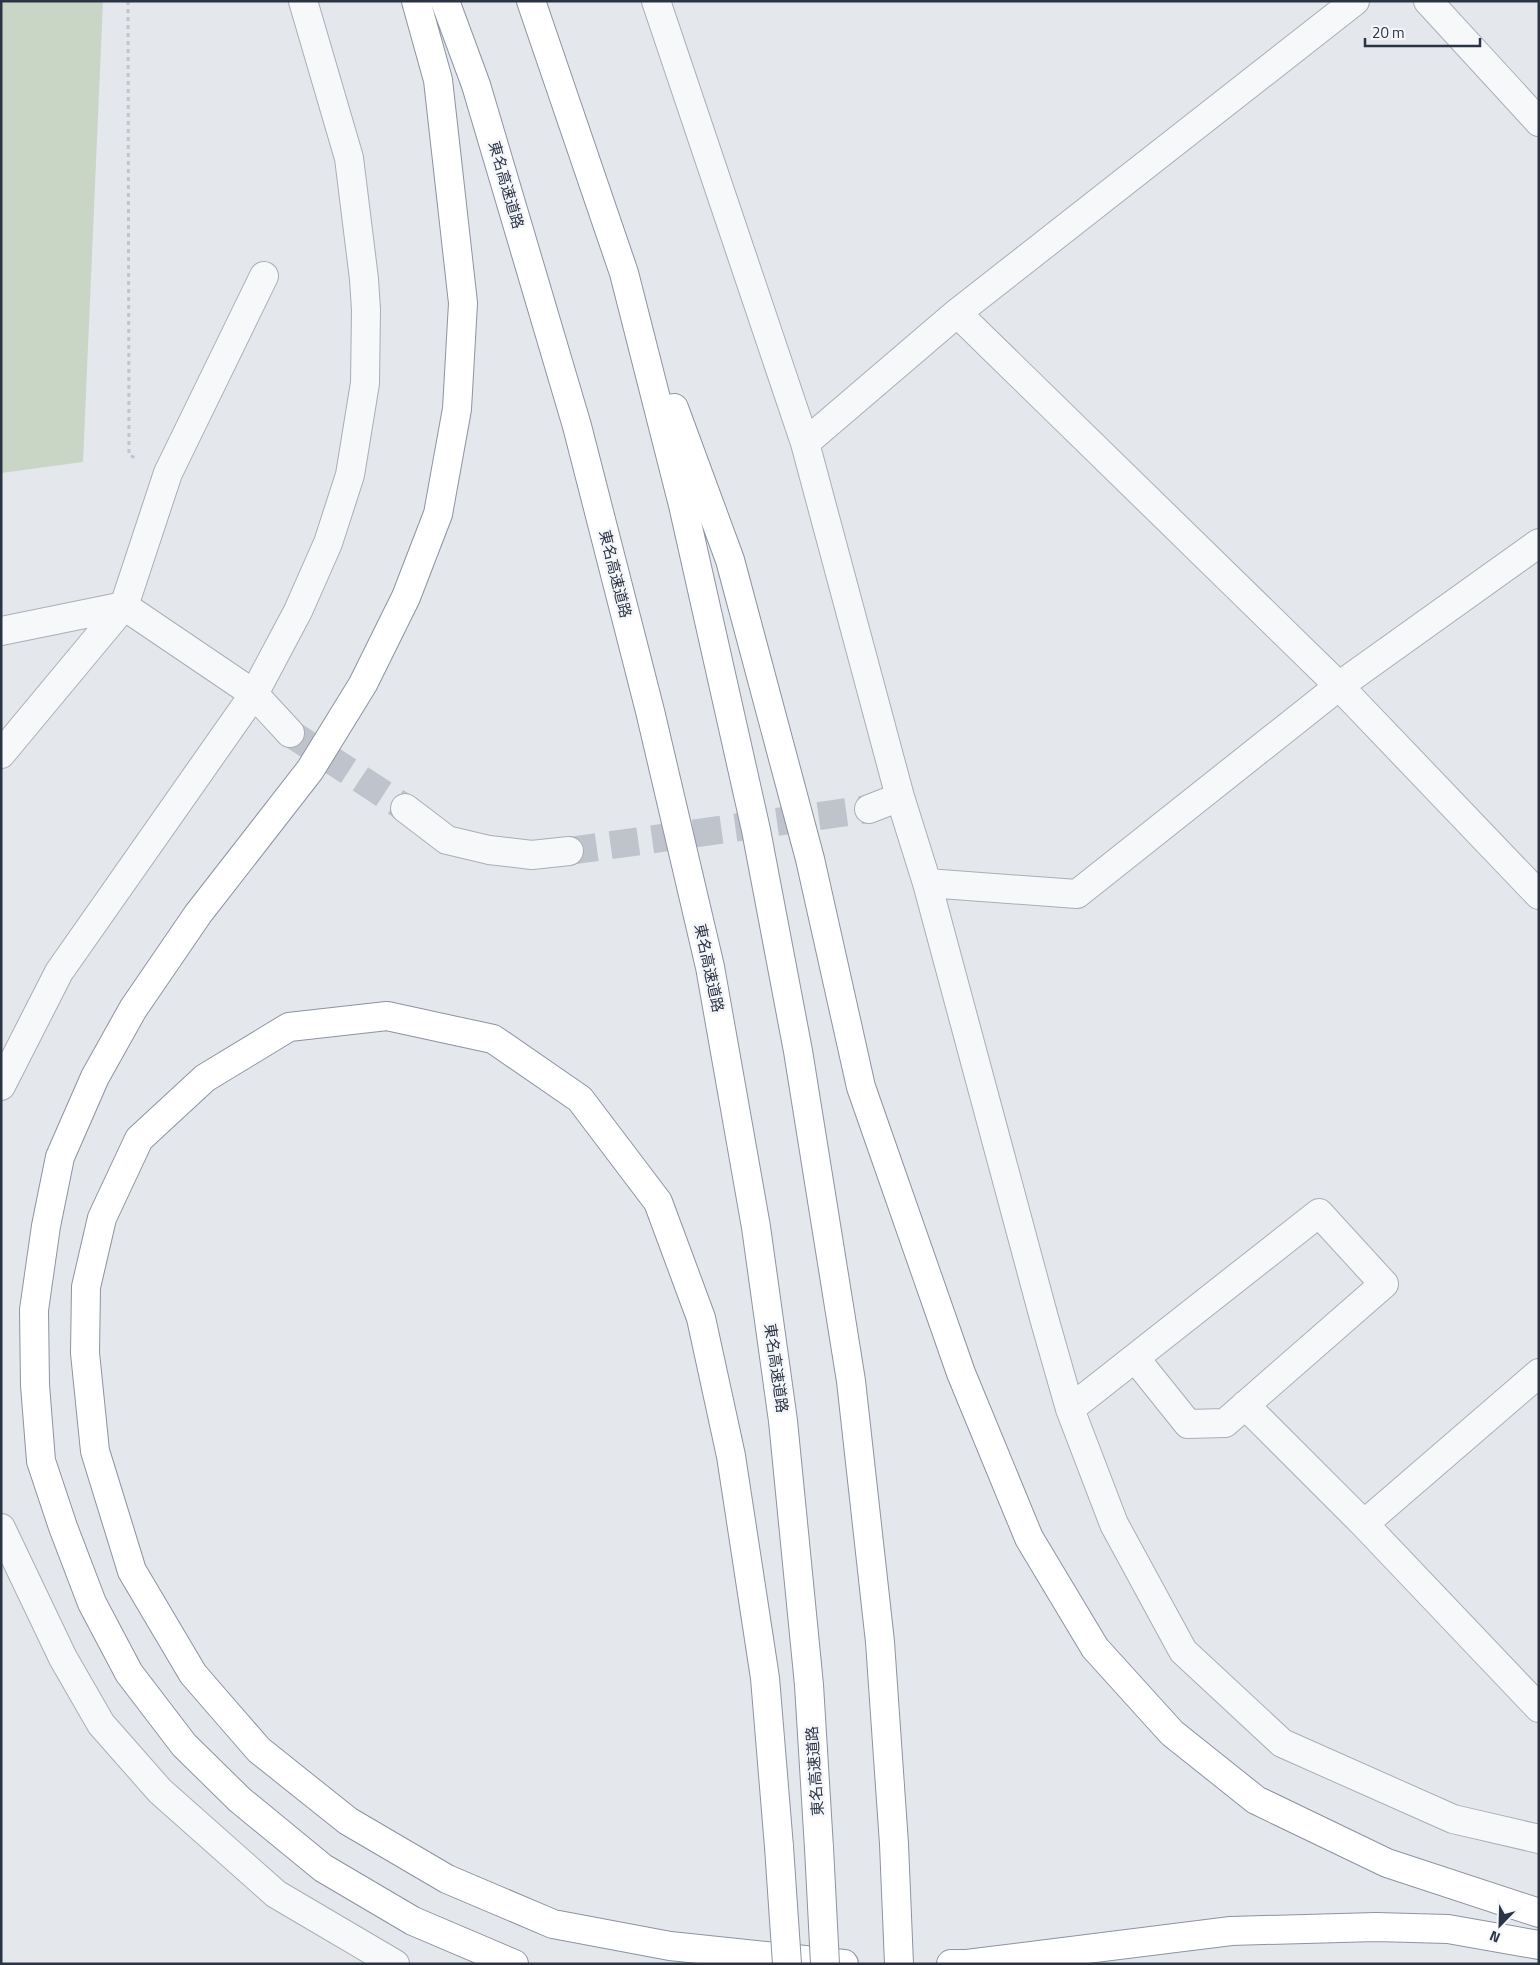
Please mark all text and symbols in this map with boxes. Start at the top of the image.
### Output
scale bar [1365,15,1480,47]
text: 20 m [1372,21,1405,44]
street label: 東名高速道路 [483,138,530,231]
street label: 東名高速道路 [593,527,638,620]
street label: 東名高速道路 [689,921,730,1014]
street label: 東名高速道路 [759,1322,794,1414]
street label: 東名高速道路 [800,1725,829,1817]
north arrow [1475,1900,1525,1950]
text: N [1486,1926,1503,1949]

